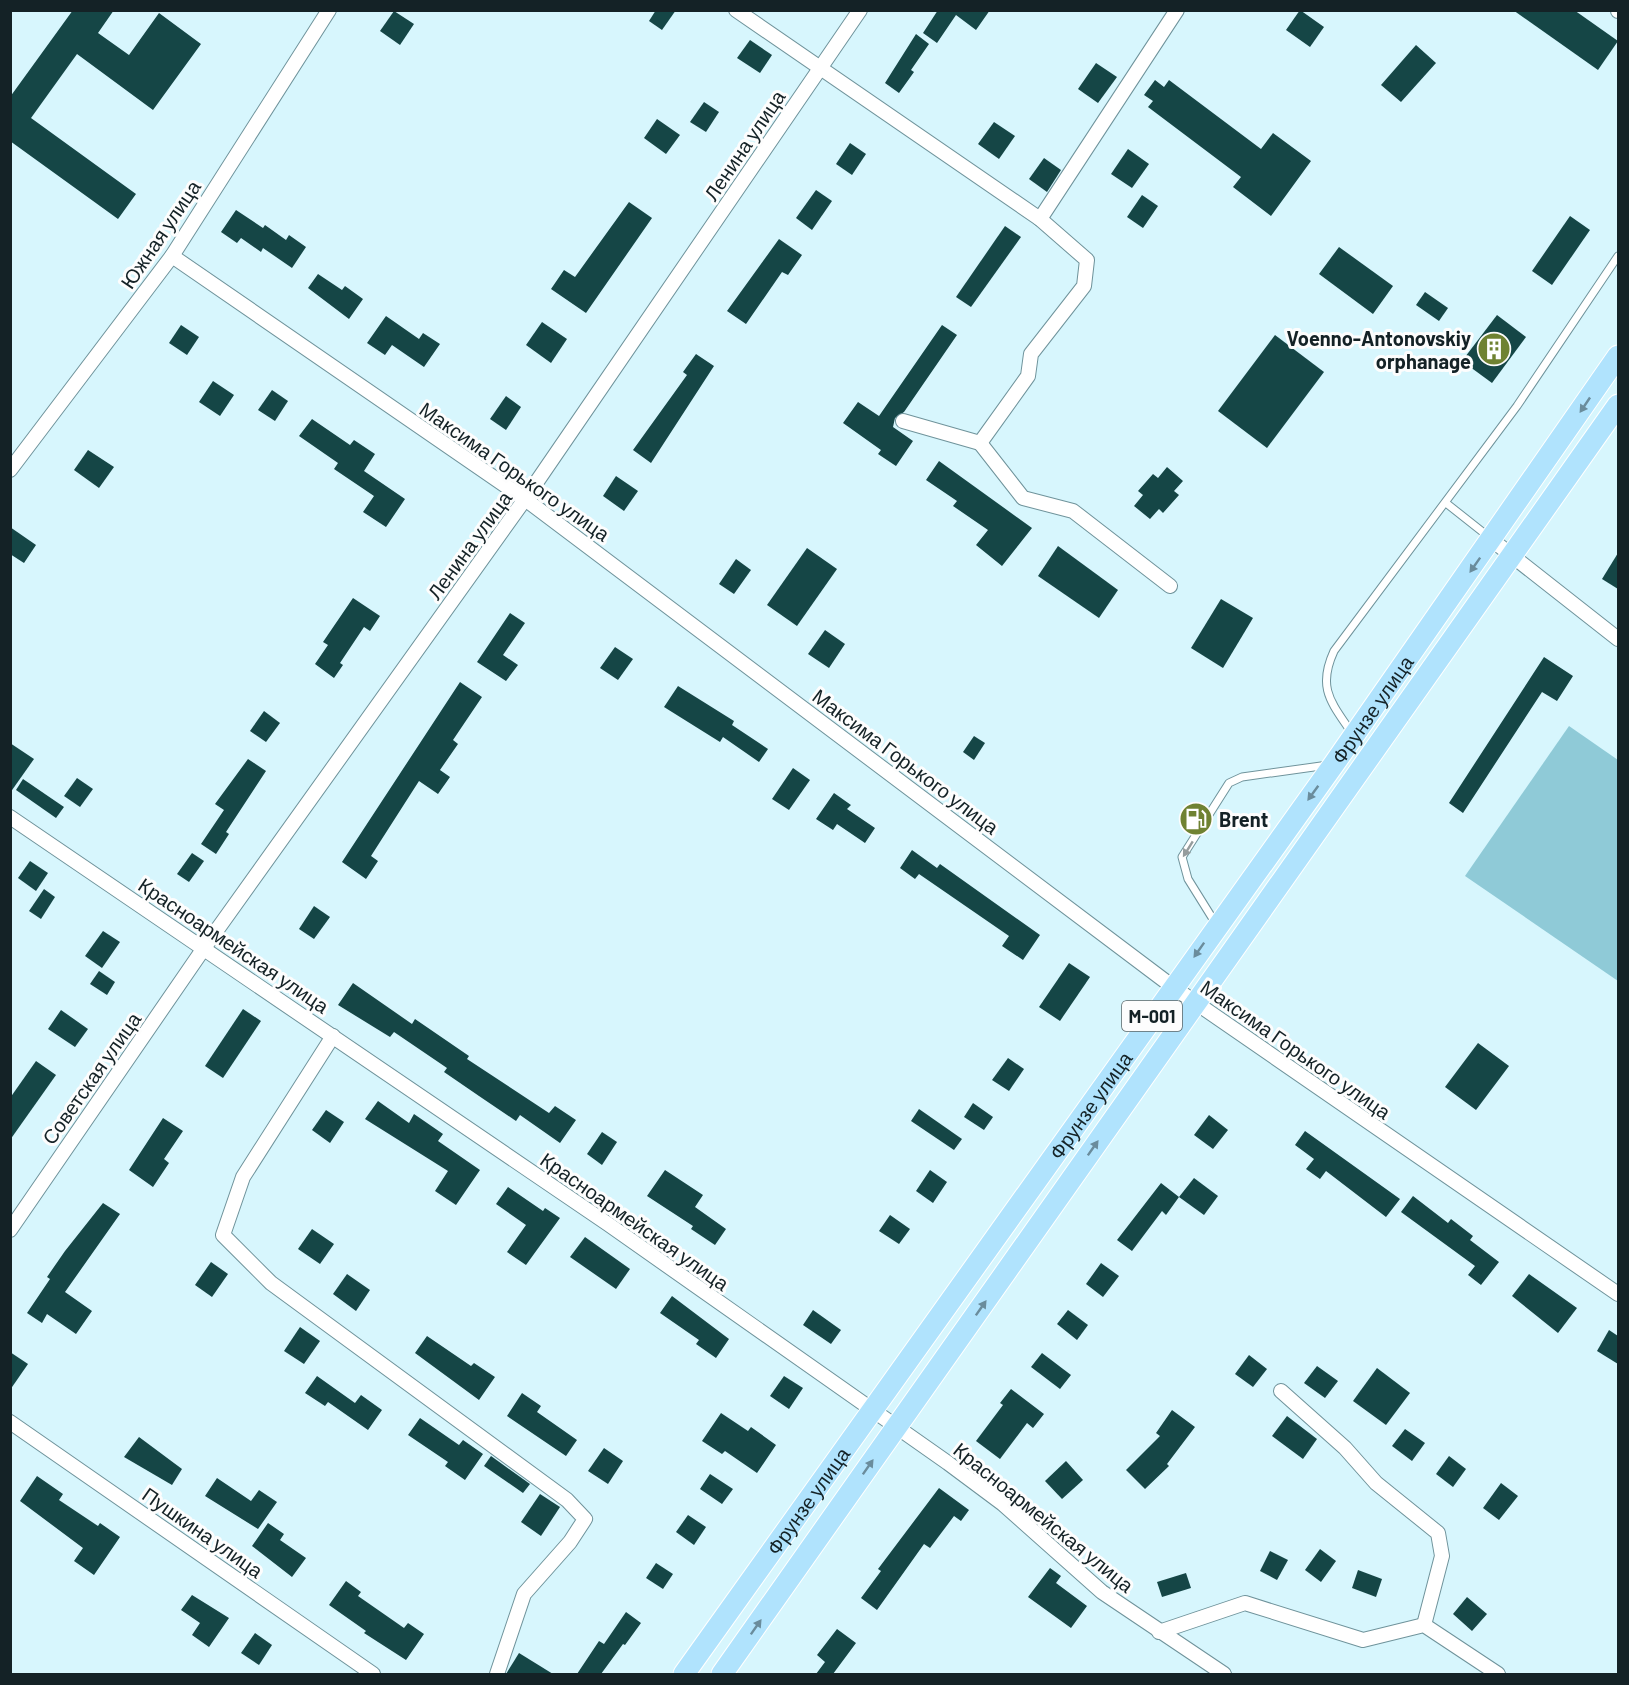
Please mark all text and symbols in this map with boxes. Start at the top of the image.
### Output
street label: Ленина улица [698,85,790,205]
street label: Южная улица [115,175,206,293]
place label: Voenno-Antonovskiy orphanage [1287,326,1471,373]
building icon: Voenno-Antonovskiy orphanage [1476,331,1512,367]
street label: Максима Горького улица [415,396,615,546]
one-way arrow [1579,396,1591,412]
street label: Ленина улица [422,486,517,604]
one-way arrow [1470,557,1481,573]
street label: Фрунзе улица [1326,650,1419,768]
street label: Максима Горького улица [808,683,1004,839]
one-way arrow [1307,784,1319,800]
fuel station icon: Brent [1178,801,1214,837]
place label: Brent [1219,807,1268,831]
one-way arrow [1182,841,1193,857]
street label: Красноармейская улица [134,872,334,1018]
one-way arrow [1193,942,1205,958]
street label: Максима Горького улица [1196,974,1396,1124]
road number: M-001 [1122,1001,1182,1031]
street label: Советская улица [37,1007,146,1149]
street label: Фрунзе улица [1044,1046,1137,1164]
one-way arrow [1087,1141,1099,1157]
street label: Красноармейская улица [536,1147,735,1296]
one-way arrow [975,1300,986,1316]
street label: Красноармейская улица [949,1437,1139,1598]
street label: Фрунзе улица [761,1442,855,1559]
one-way arrow [862,1460,874,1475]
street label: Пушкина улица [138,1482,269,1583]
one-way arrow [750,1619,762,1635]

